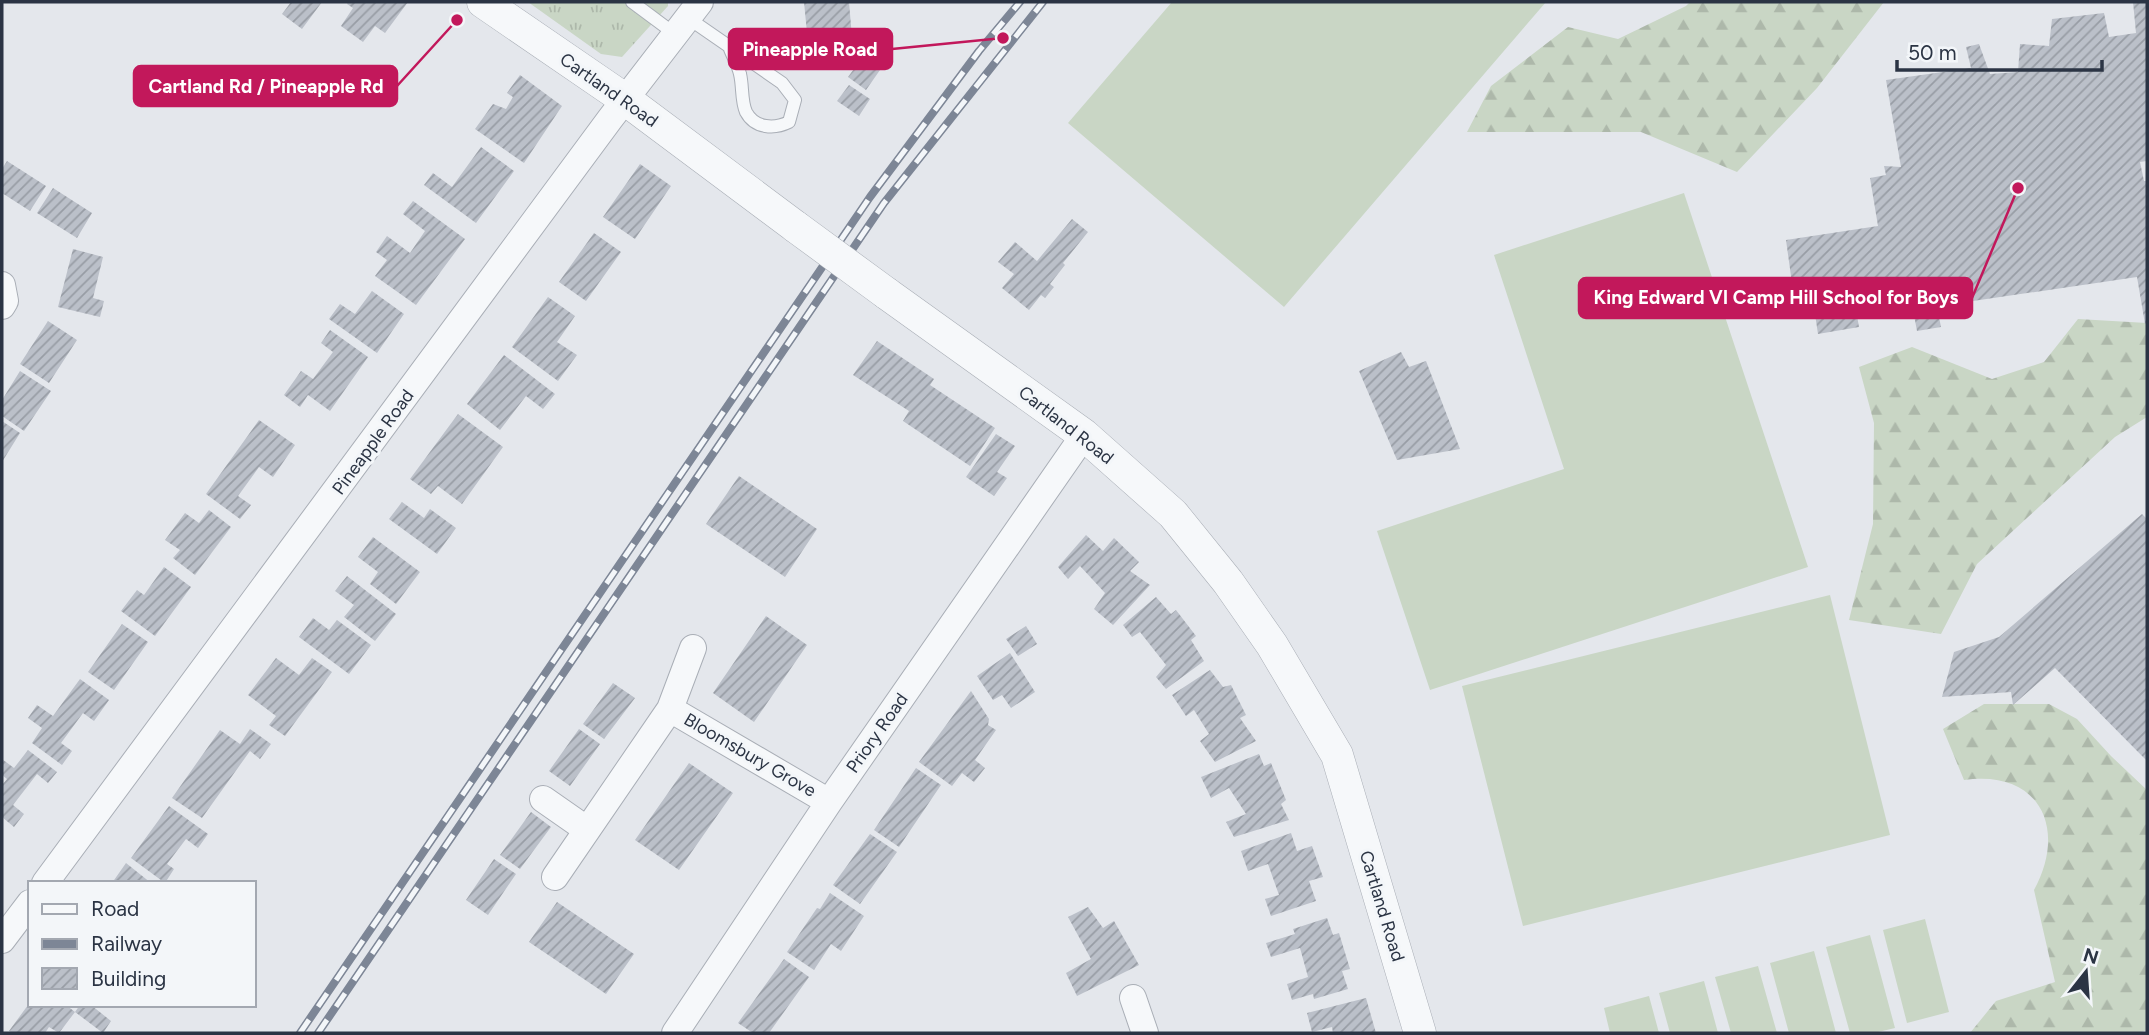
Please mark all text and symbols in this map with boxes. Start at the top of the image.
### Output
scale bar [1897,28,2102,72]
callout: Pineapple Road [729,29,892,69]
text: Pineapple Road [742,38,878,61]
text: 50 m [1908,40,1957,65]
street label: Cartland Road [556,48,662,132]
callout: Cartland Rd / Pineapple Rd [134,66,397,106]
text: Cartland Rd / Pineapple Rd [149,75,383,98]
callout: King Edward VI Camp Hill School for Boys [1579,278,1972,318]
text: King Edward VI Camp Hill School for Boys [1594,286,1959,309]
street label: Cartland Road [1014,381,1118,469]
street label: Pineapple Road [327,385,419,499]
street label: Priory Road [841,689,913,777]
street label: Bloomsbury Grove [680,708,820,802]
street label: Cartland Road [1355,848,1409,964]
legend [28,881,256,1007]
text: Road [91,896,139,921]
text: Railway [91,931,162,956]
north arrow [2051,937,2121,1007]
text: N [2080,943,2101,969]
text: Building [91,966,166,991]

